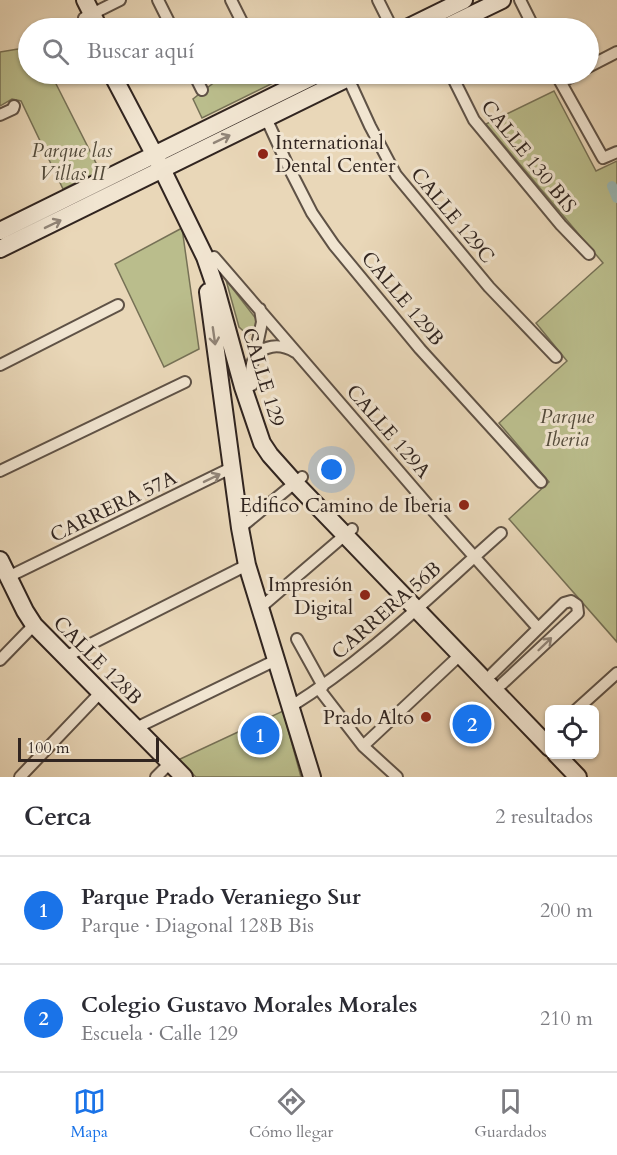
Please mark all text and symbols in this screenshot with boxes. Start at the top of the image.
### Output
search box [18,18,599,84]
icon: search [39,35,72,68]
text: Buscar aquí [87,36,194,66]
street label: CALLE 130 BIS [475,94,583,218]
place label: International Dental Center [275,129,396,179]
one-way arrow [213,132,231,144]
park label: Parque las Villas II [32,137,113,187]
marker: International Dental Center [256,147,270,161]
street label: CALLE 129C [405,162,501,269]
one-way arrow [43,217,61,229]
street label: CALLE 129B [355,245,450,351]
street label: CALLE 129 [236,324,291,430]
one-way arrow [208,326,219,346]
street label: CALLE 129A [340,379,437,485]
park label: Parque Iberia [540,403,594,453]
your location [317,455,346,484]
street label: CARRERA 57A [45,464,182,549]
one-way arrow [202,471,220,483]
place label: Edifico Camino de Iberia [240,492,452,519]
marker: Edifico Camino de Iberia [457,498,471,512]
street label: CARRERA 56B [326,555,447,666]
place label: Impresión Digital [268,571,354,621]
marker: Impresión Digital [358,588,372,602]
street label: CALLE 128B [47,610,148,711]
one-way arrow [537,637,552,651]
pin: 2 [452,702,492,746]
place label: Prado Alto [323,704,414,731]
map controls [545,705,599,759]
button: locate [545,705,599,759]
marker: Prado Alto [419,710,433,724]
pin: 1 [240,712,280,758]
scale bar [18,735,159,762]
text: 100 m [27,737,69,759]
text: Cerca [24,799,91,834]
text: 2 resultados [495,803,593,830]
text: Parque Prado Veraniego Sur [81,882,361,912]
text: 1 [38,897,49,924]
text: 200 m [540,897,593,924]
text: Parque · Diagonal 128B Bis [81,912,314,939]
text: Colegio Gustavo Morales Morales [81,990,417,1020]
text: 2 [38,1005,49,1032]
text: 210 m [540,1005,593,1032]
text: Escuela · Calle 129 [81,1020,238,1047]
tab: Mapa [70,1085,108,1143]
tab: Cómo llegar [249,1085,333,1143]
tab: Guardados [474,1085,547,1143]

